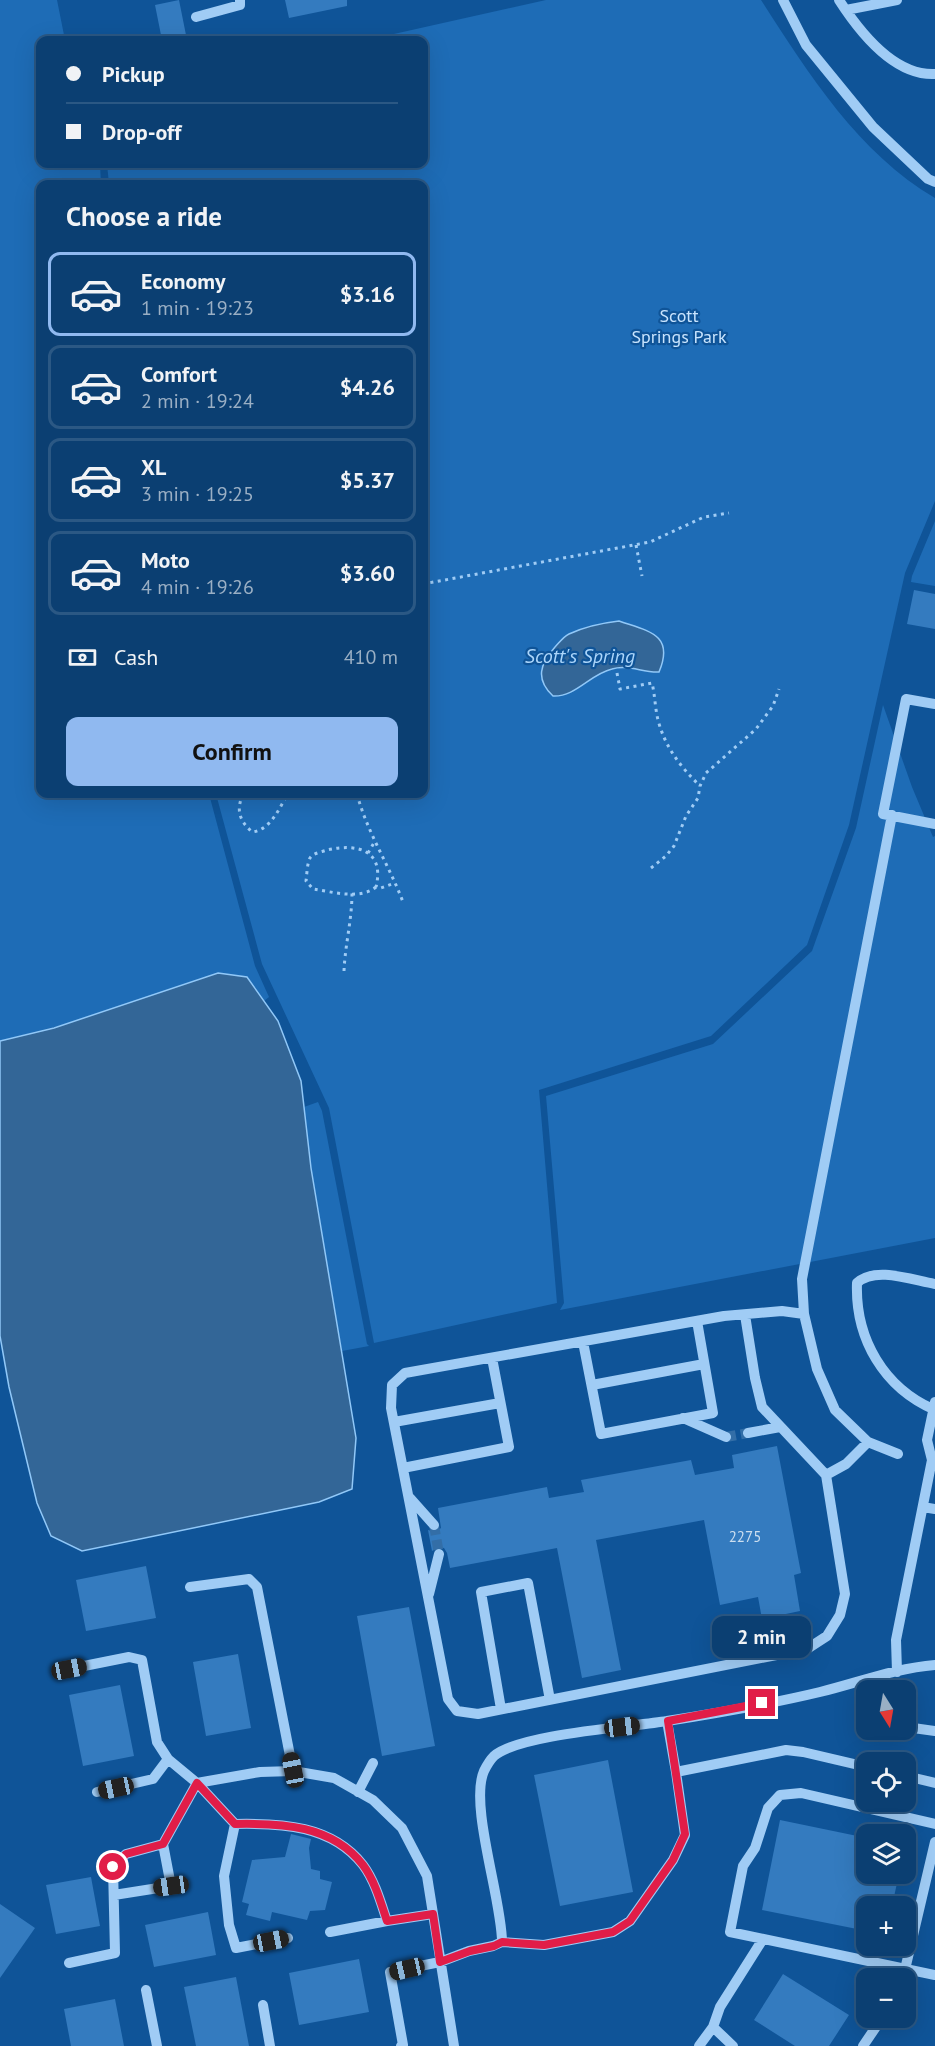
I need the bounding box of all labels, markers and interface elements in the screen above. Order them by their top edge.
text: Pickup [102,60,165,88]
text: Drop-off [102,118,181,146]
text: Choose a ride [66,199,222,233]
icon: car [69,267,123,321]
text: Economy [141,267,225,295]
text: $3.16 [340,280,395,308]
text: 1 min · 19:23 [141,295,254,321]
park label: Scott Springs Park [631,304,727,348]
icon: car [69,360,123,414]
text: Comfort [141,360,217,388]
text: $4.26 [340,373,395,401]
text: 2 min · 19:24 [141,388,254,414]
icon: car [69,453,123,507]
text: XL [141,453,166,481]
text: $5.37 [340,466,395,494]
text: 3 min · 19:25 [141,481,254,507]
icon: car [69,546,123,600]
text: Moto [141,546,190,574]
text: $3.60 [340,559,395,587]
text: 4 min · 19:26 [141,574,254,600]
icon: cash [66,641,99,674]
text: Cash [114,643,158,671]
water label: Scott's Spring [525,643,635,669]
text: 410 m [344,644,398,670]
button: Confirm [66,717,398,786]
house number: 2275 [729,1527,761,1546]
callout: 2 min [712,1616,812,1658]
text: 2 min [737,1624,786,1650]
car [50,1657,88,1681]
north arrow [856,1680,916,1740]
map controls [856,1680,916,2028]
route end [748,1689,775,1716]
car [603,1716,641,1738]
car [281,1751,305,1789]
button: locate [856,1752,916,1812]
car [97,1775,135,1801]
button: layers [856,1824,916,1884]
route start [99,1853,126,1880]
car [152,1875,190,1897]
button: + [856,1896,916,1956]
car [252,1929,290,1953]
car [387,1956,427,1982]
button: − [856,1968,916,2028]

